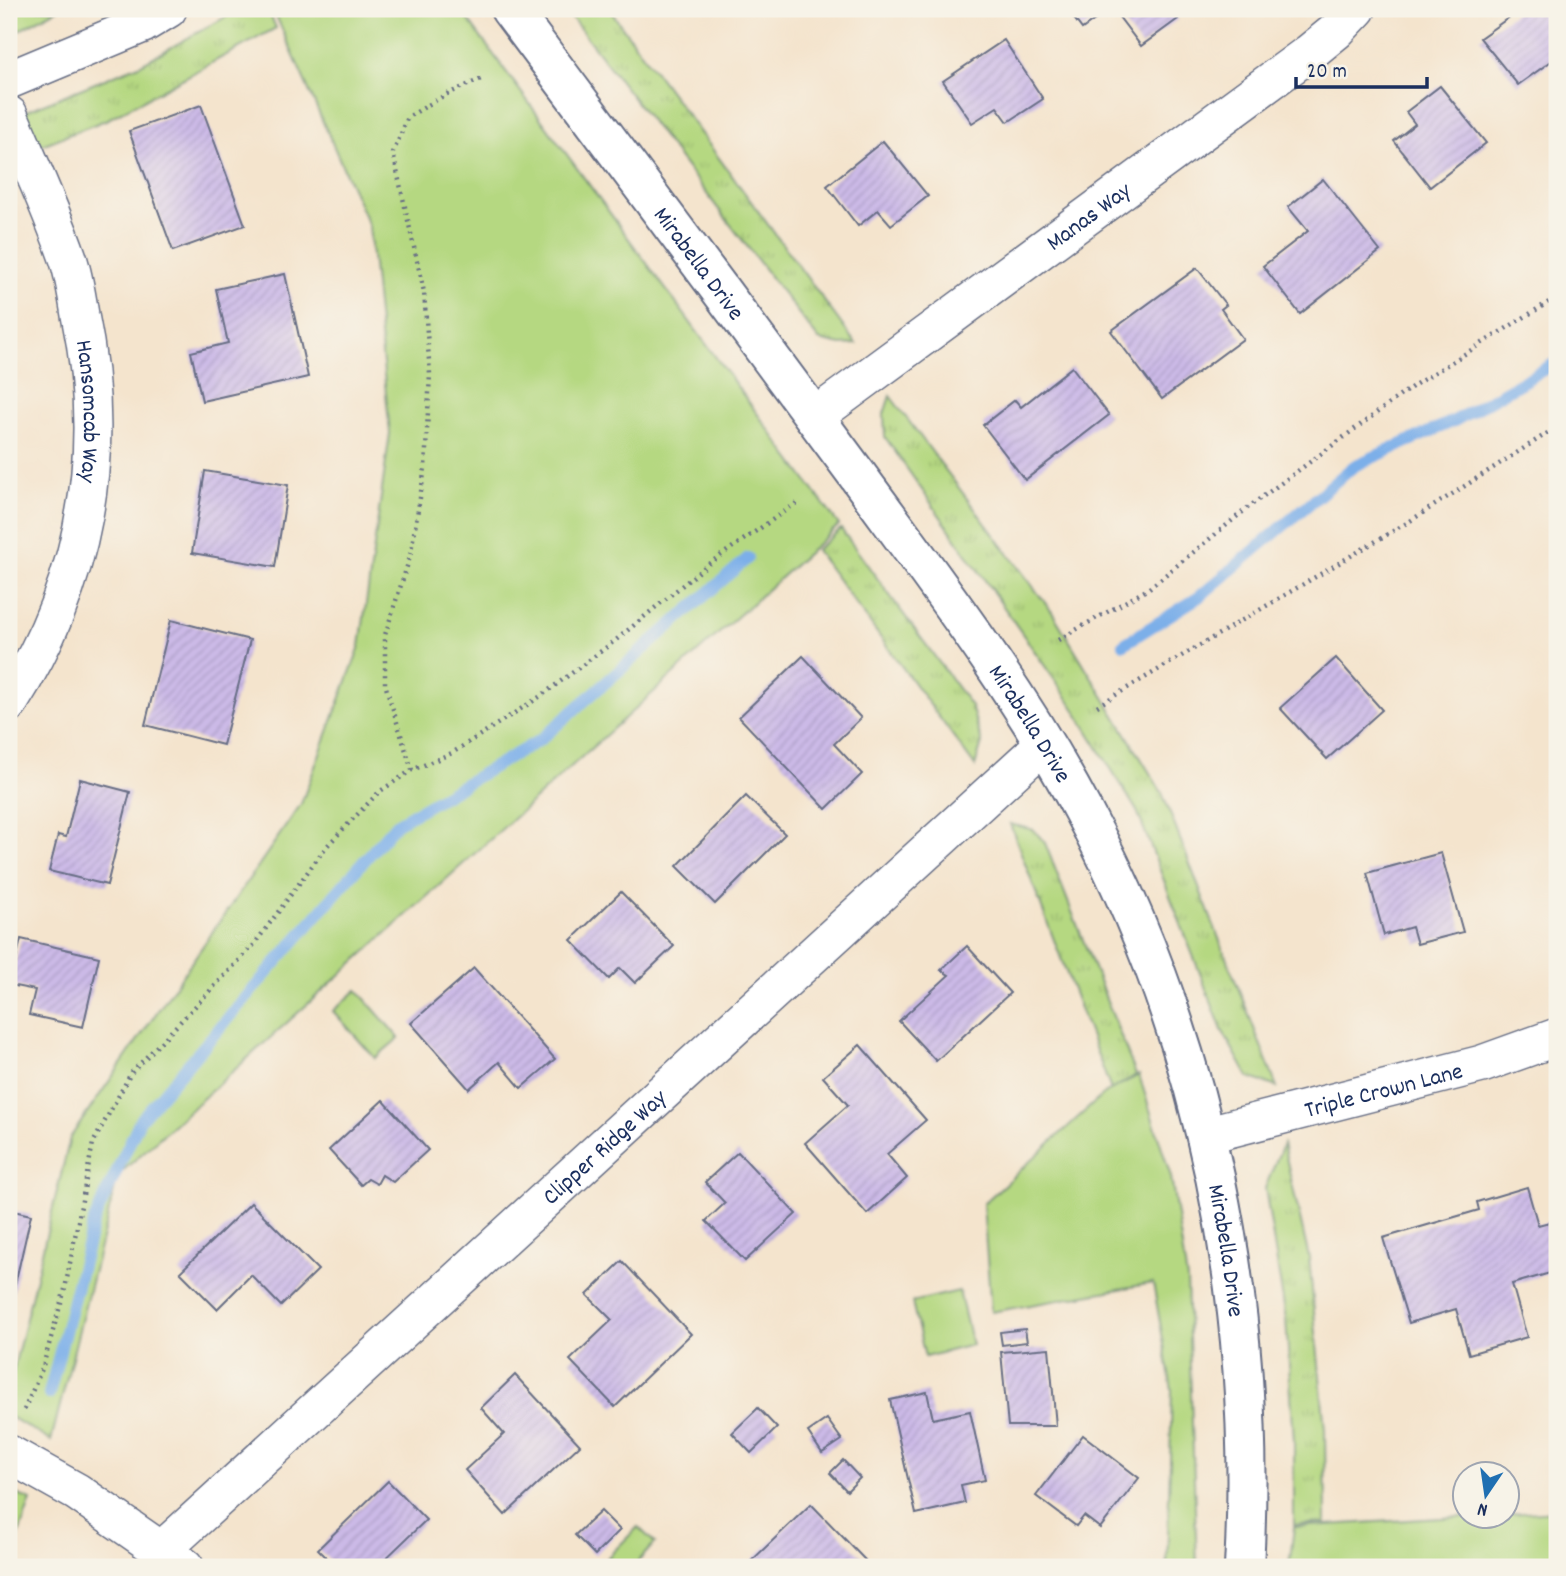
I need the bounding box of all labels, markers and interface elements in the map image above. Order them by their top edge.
scale bar [1296,46,1428,90]
text: 20 m [1307,58,1347,88]
street label: Manas Way [1040,174,1140,261]
street label: Mirabella Drive [644,201,751,329]
street label: Hansomcab Way [65,338,106,486]
street label: Mirabella Drive [978,659,1078,790]
street label: Triple Crown Lane [1301,1056,1467,1129]
street label: Clipper Ridge Way [536,1082,676,1214]
street label: Mirabella Drive [1197,1181,1251,1319]
north arrow [1450,1460,1520,1530]
text: N [1475,1494,1491,1522]

